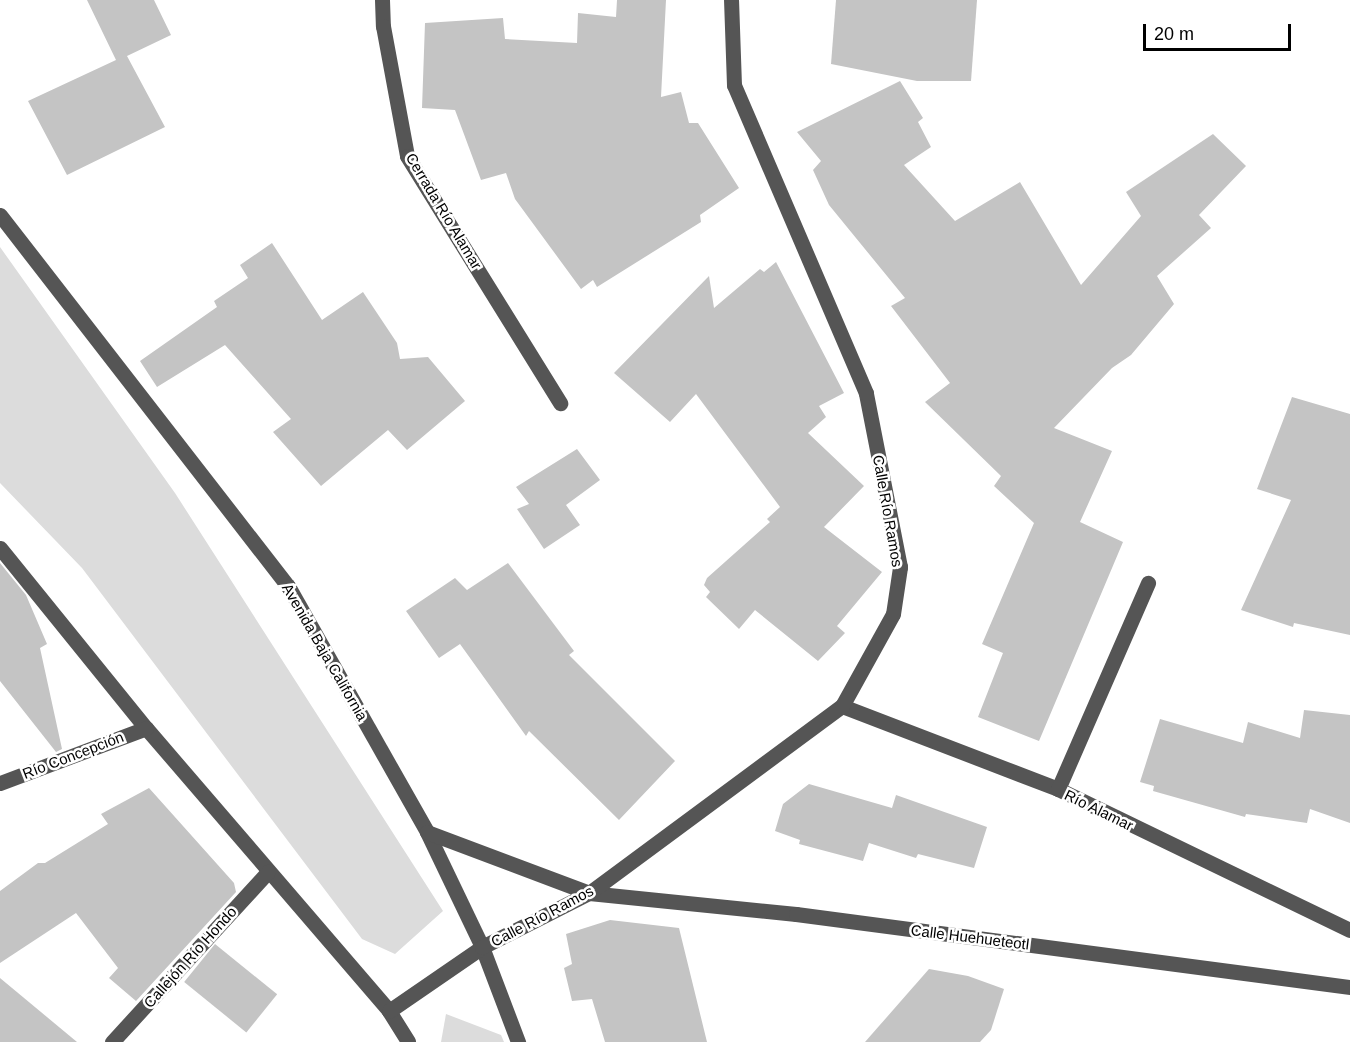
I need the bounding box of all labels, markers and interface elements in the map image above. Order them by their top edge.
scale bar [1146,12,1294,50]
text: 20 m [1154,24,1194,44]
street label: Cerrada Río Alamar [402,149,486,273]
street label: Calle Río Ramos [869,454,907,568]
street label: Avenida Baja California [278,580,372,724]
street label: Río Concepción [20,727,126,783]
street label: Río Alamar [1061,785,1137,835]
street label: Calle Río Ramos [488,881,596,951]
street label: Callejón Río Hondo [140,903,240,1011]
street label: Calle Huehueteotl [910,921,1030,953]

